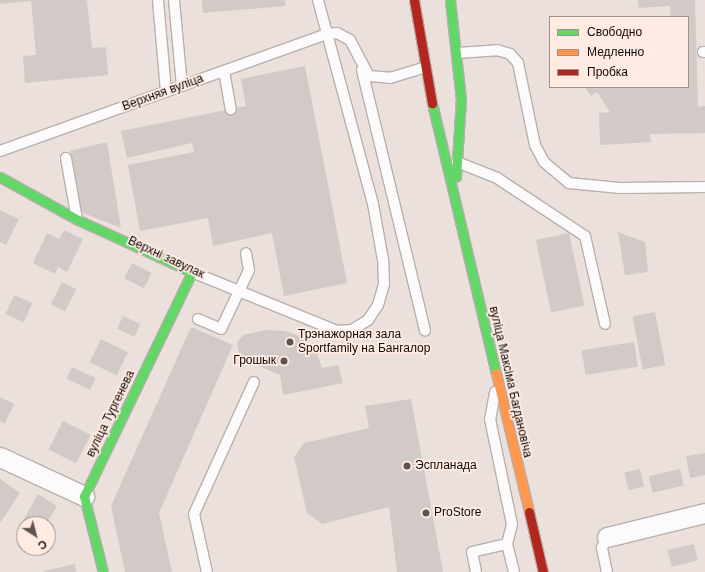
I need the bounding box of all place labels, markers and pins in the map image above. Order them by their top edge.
place label: Трэнажорная зала Sportfamily на Бангалор [298,328,430,356]
marker: Трэнажорная зала Sportfamily на Бангалор [285,337,295,347]
place label: Грошык [233,354,276,368]
marker: Грошык [279,356,289,366]
place label: Эспланада [415,459,477,473]
marker: Эспланада [402,461,412,471]
place label: ProStore [434,506,481,520]
marker: ProStore [421,508,431,518]

